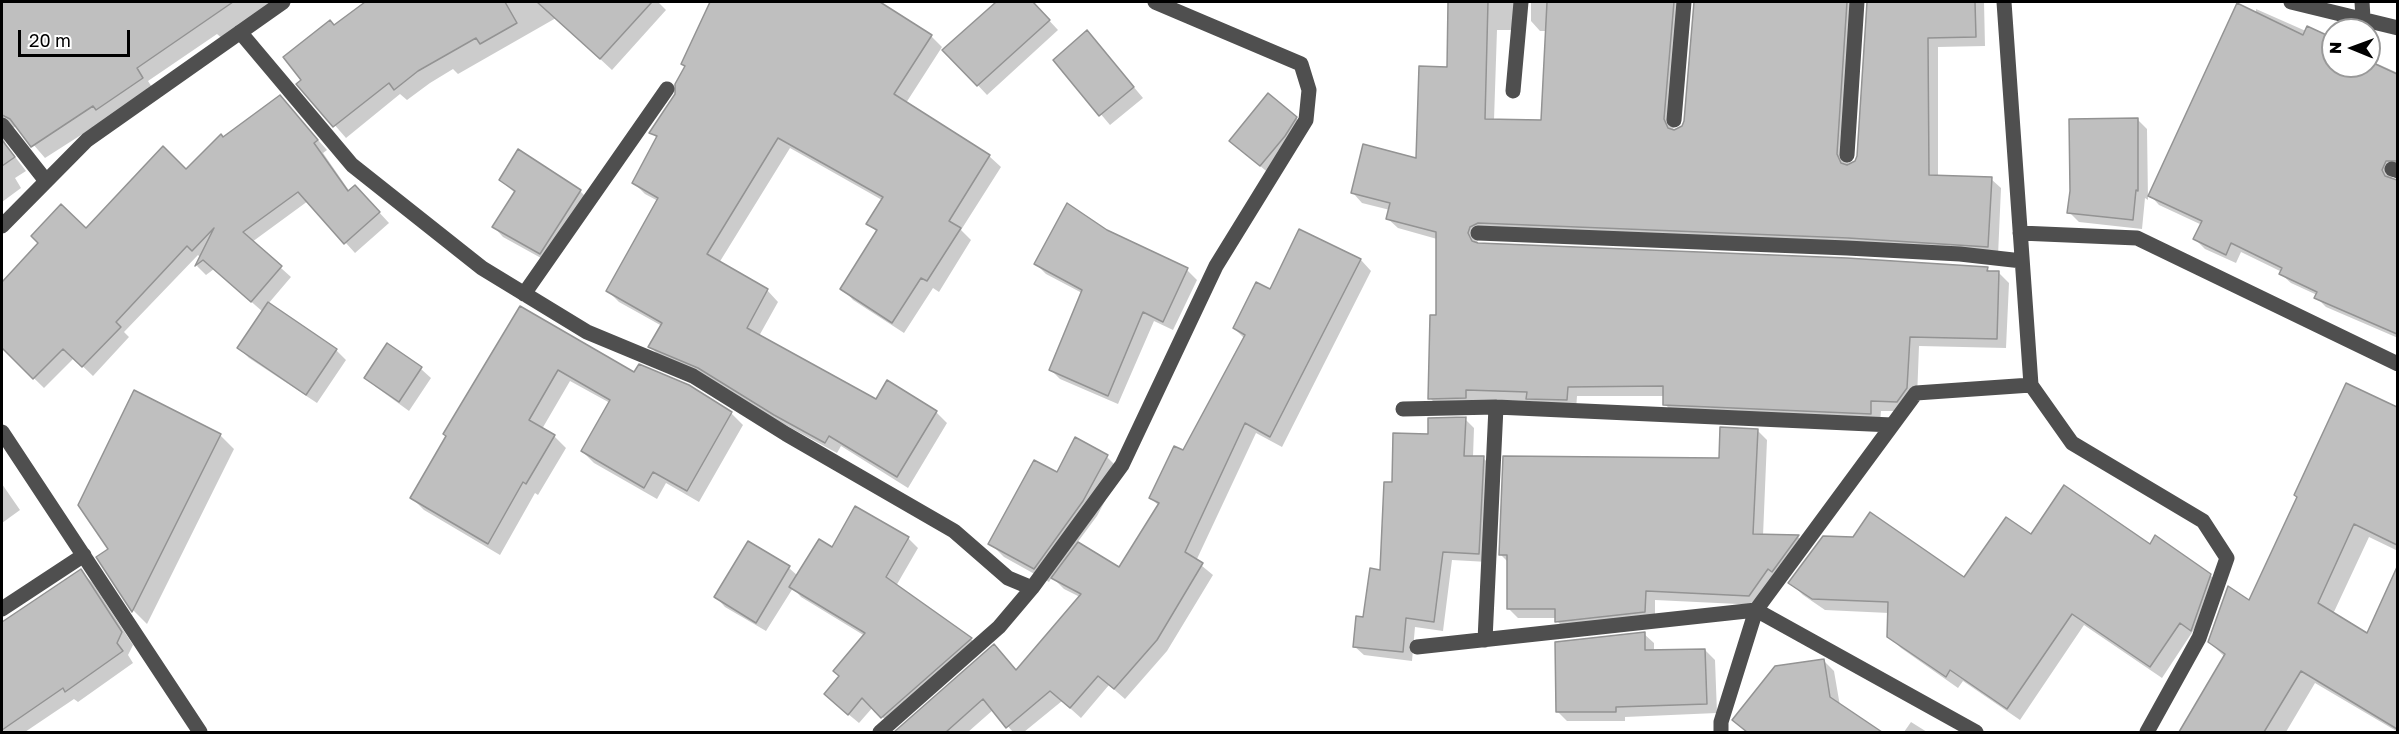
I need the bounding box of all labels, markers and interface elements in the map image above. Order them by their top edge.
scale bar [21,18,134,56]
north arrow [2321,18,2381,78]
text: 20 m [29,29,71,51]
text: N [2325,41,2345,54]

